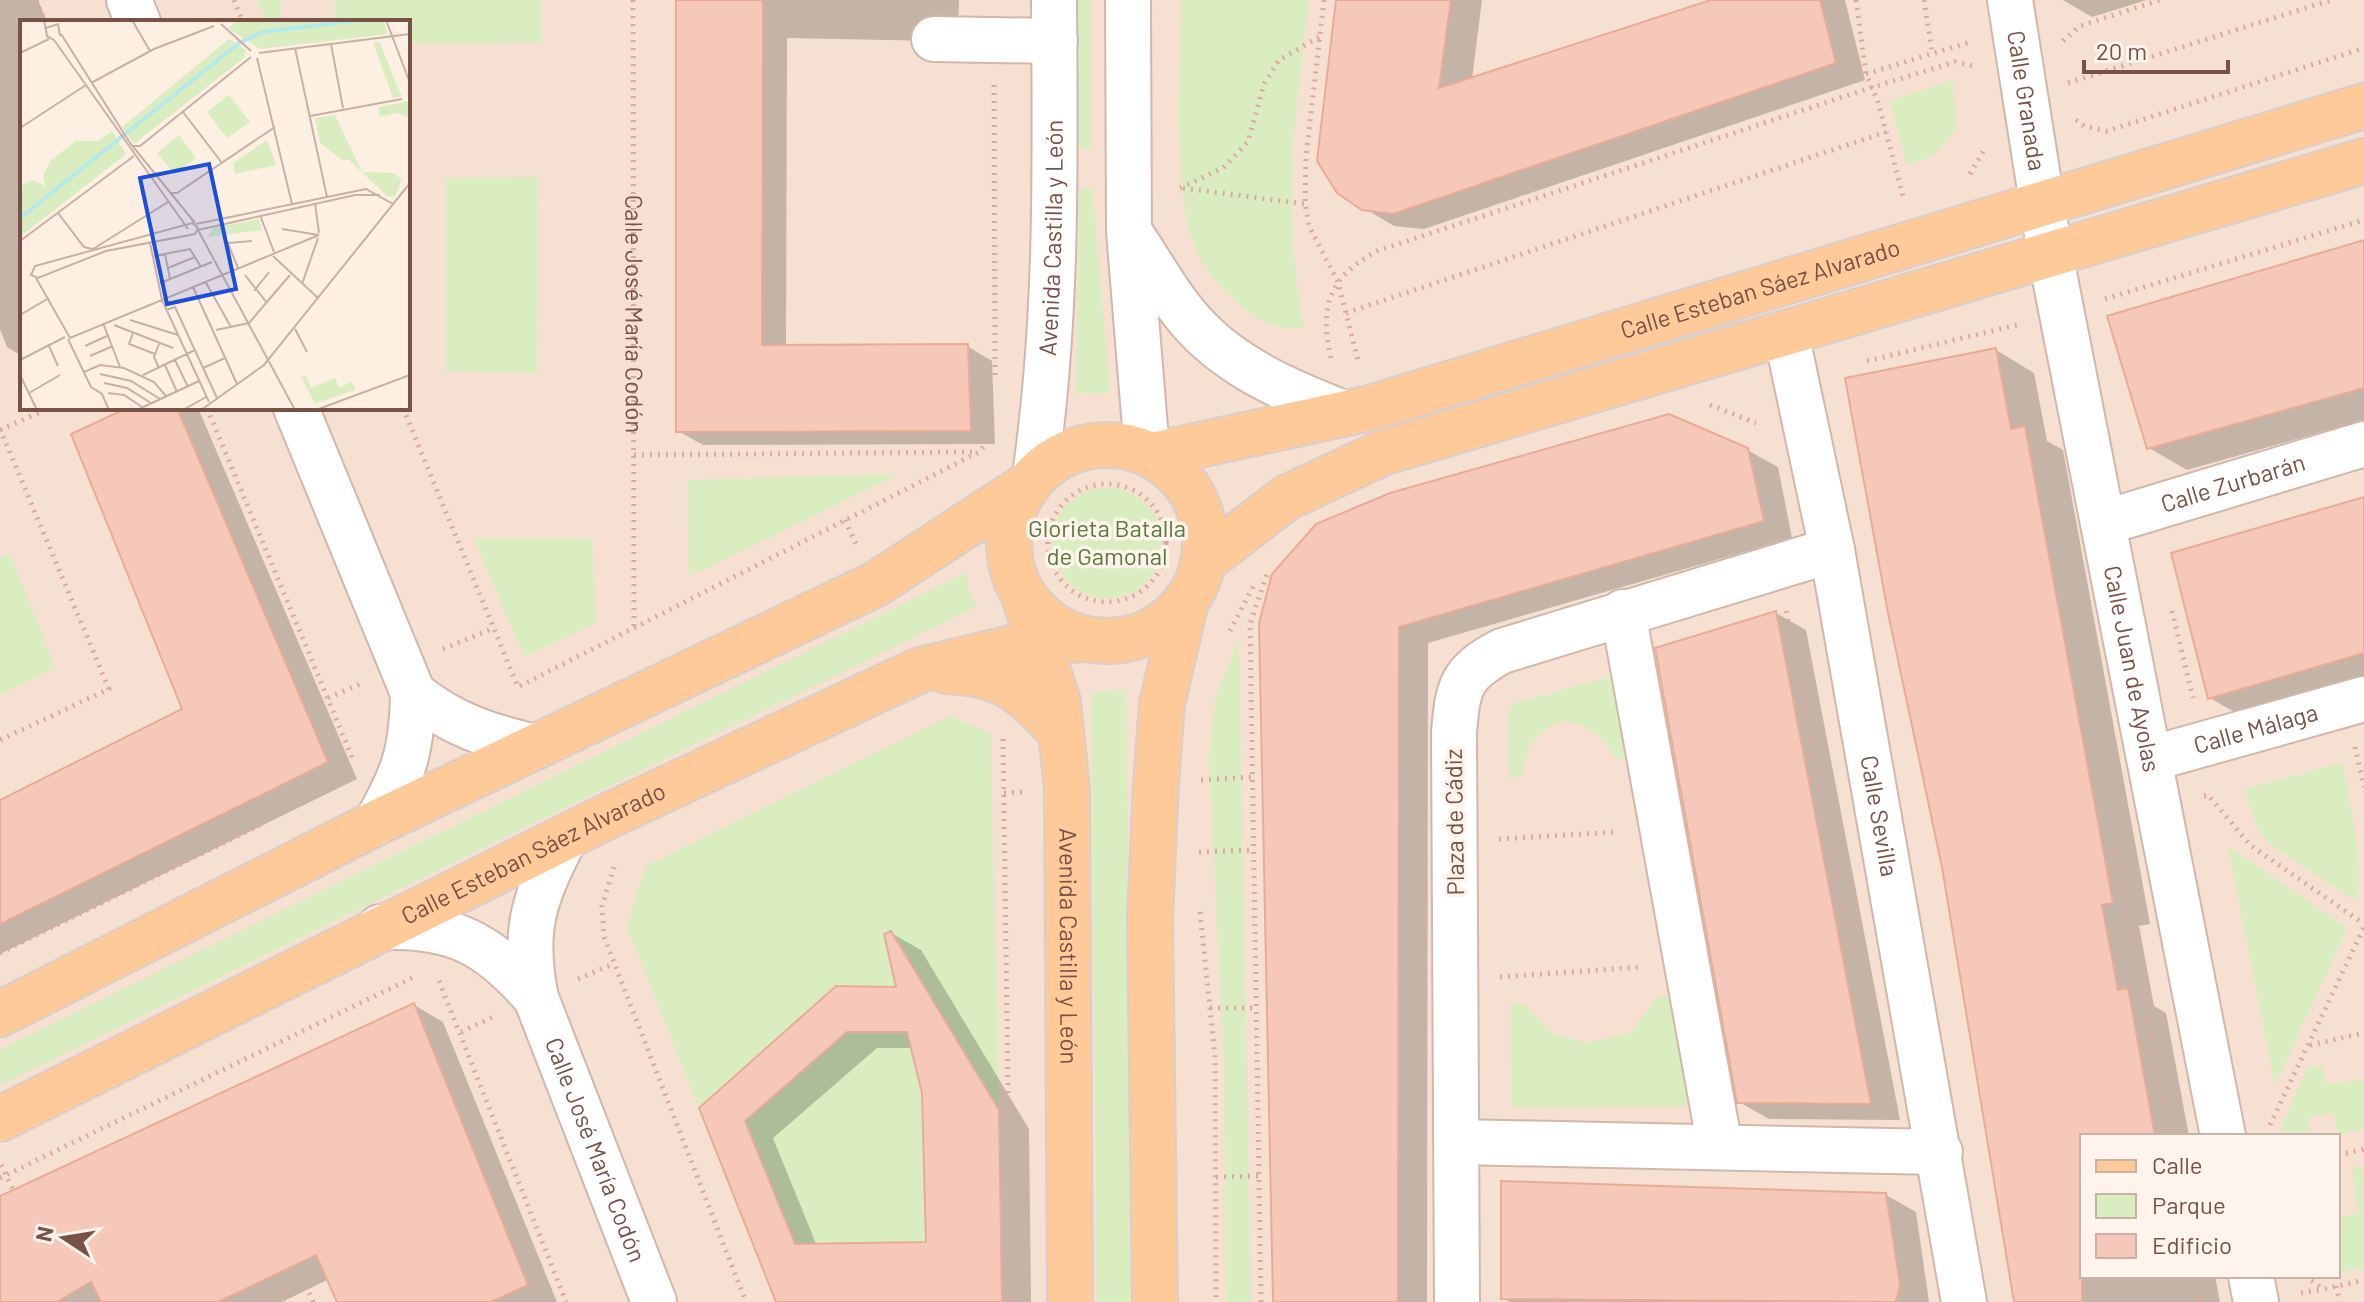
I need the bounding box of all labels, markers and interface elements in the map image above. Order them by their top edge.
inset map [20,20,410,410]
scale bar [2084,24,2228,74]
street label: Calle Granada [2002,28,2053,173]
text: 20 m [2096,36,2147,65]
street label: Avenida Castilla y León [1032,120,1068,357]
street label: Calle José María Codón [620,195,650,433]
street label: Calle Esteban Sáez Alvarado [1617,232,1903,344]
street label: Calle Zurbarán [2157,447,2308,518]
park label: Glorieta Batalla de Gamonal [1028,513,1186,570]
street label: Calle Juan de Ayolas [2099,563,2167,774]
street label: Calle Málaga [2190,697,2321,759]
street label: Plaza de Cádiz [1438,748,1469,896]
street label: Calle Sevilla [1855,753,1905,879]
street label: Calle Esteban Sáez Alvarado [396,775,670,930]
street label: Avenida Castilla y León [1054,828,1085,1064]
street label: Calle José María Codón [540,1033,653,1266]
legend [2080,1134,2340,1278]
text: Calle [2152,1150,2203,1179]
text: Parque [2152,1190,2226,1219]
north arrow [24,1198,104,1278]
text: N [29,1224,58,1243]
text: Edificio [2152,1230,2232,1259]

